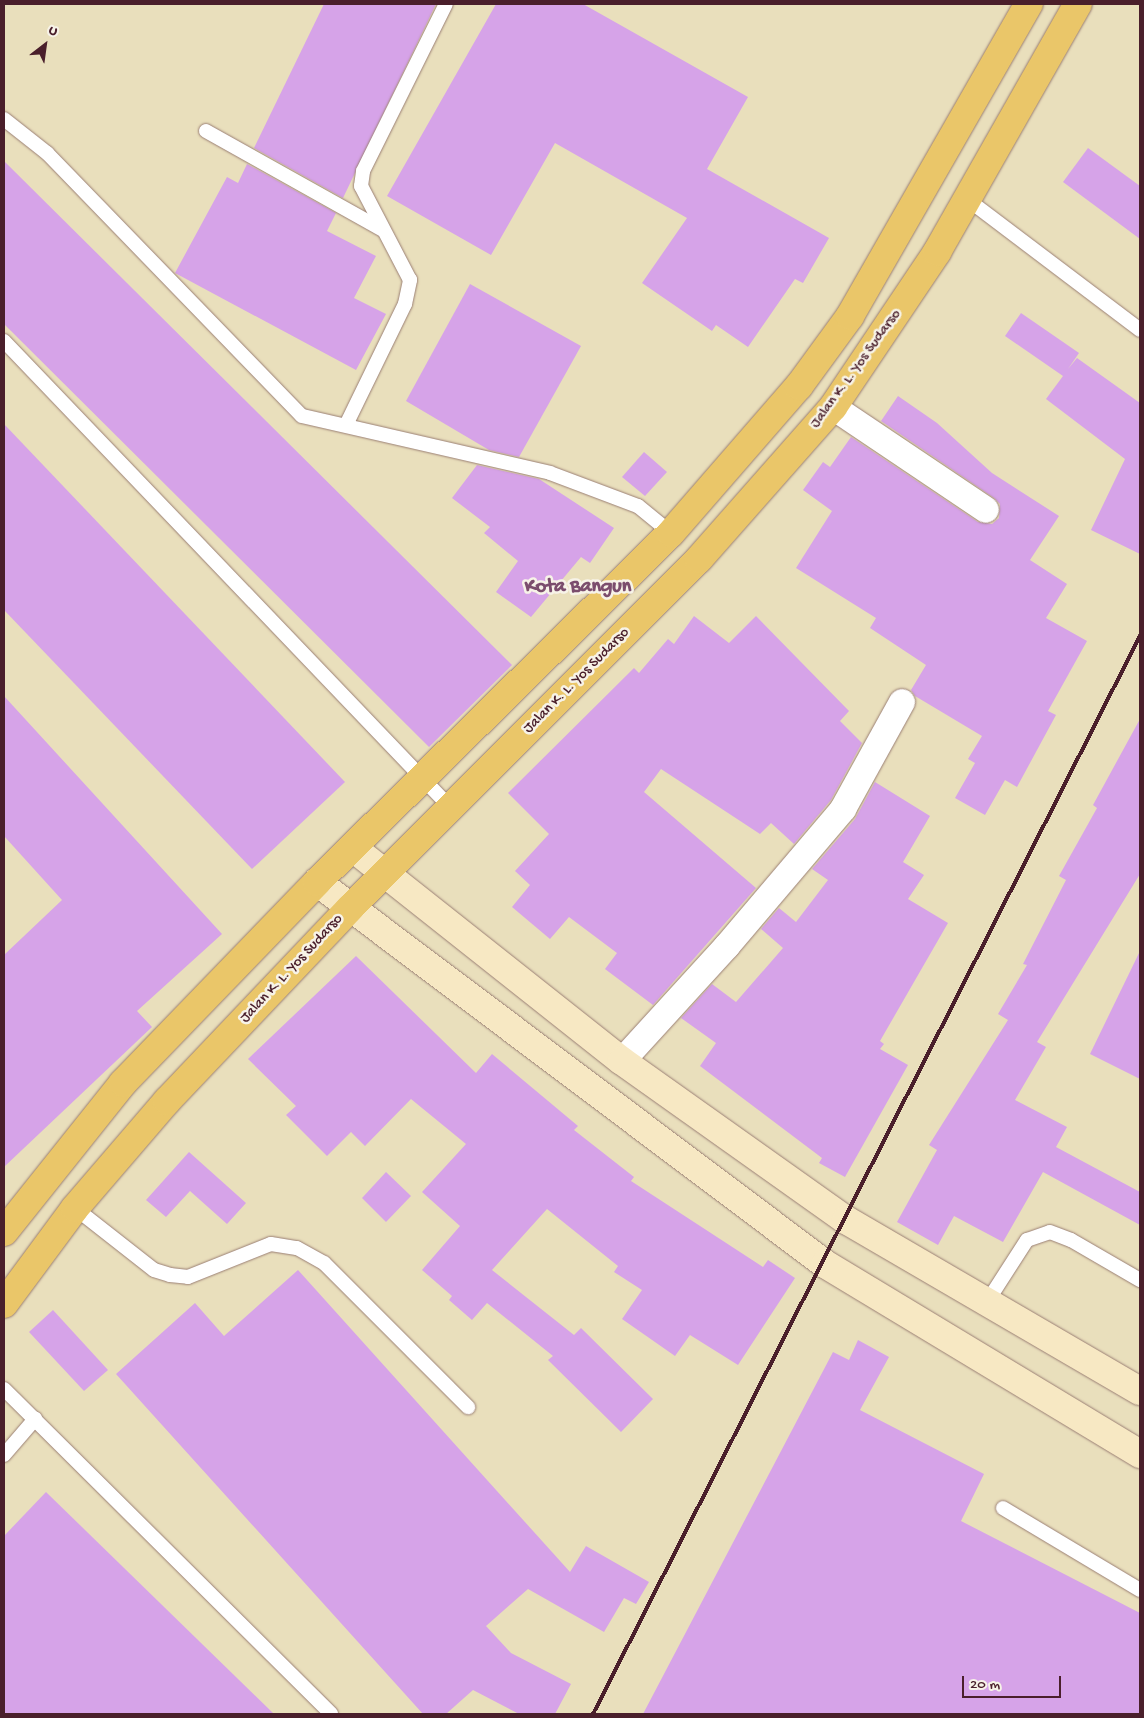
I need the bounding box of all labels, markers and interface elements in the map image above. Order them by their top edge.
north arrow [20,20,70,70]
text: U [45,22,61,41]
street label: Jalan K. L. Yos Sudarso [807,306,905,432]
district label: Kota Bangun [525,575,631,599]
street label: Jalan K. L. Yos Sudarso [520,624,634,738]
street label: Jalan K. L. Yos Sudarso [237,911,347,1027]
scale bar [964,1666,1063,1698]
text: 20 m [970,1676,1000,1694]

